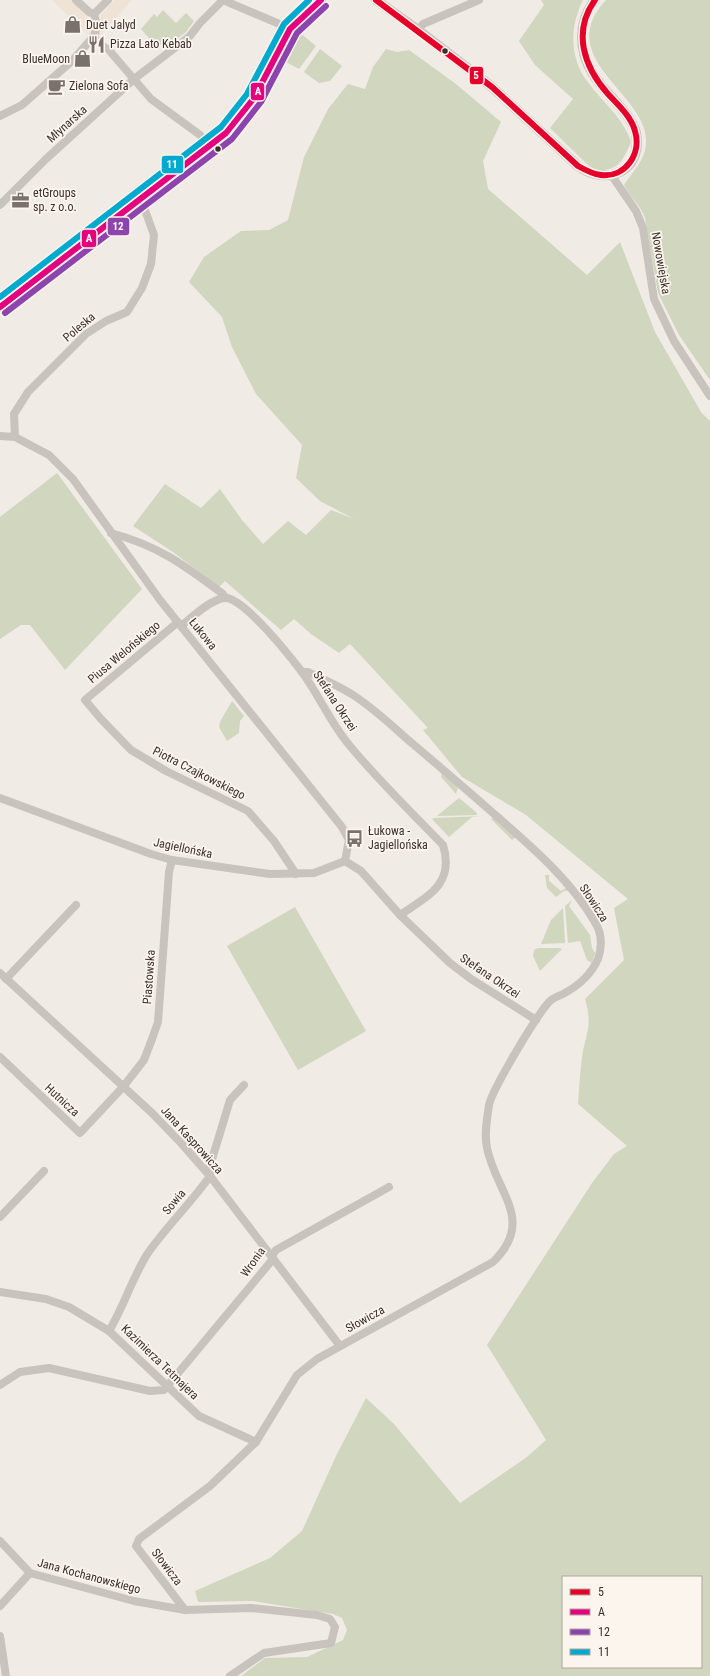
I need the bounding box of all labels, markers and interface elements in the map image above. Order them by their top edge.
shop icon: Duet Jalyd [63,15,83,35]
place label: Duet Jalyd [86,18,136,32]
restaurant icon: Pizza Lato Kebab [87,34,107,54]
place label: Pizza Lato Kebab [110,37,192,51]
unlabelled marker [440,46,450,56]
shop icon: BlueMoon [73,49,93,69]
place label: BlueMoon [22,52,70,66]
line badge: 5 [469,66,484,85]
text: 5 [473,69,479,82]
cafe icon: Zielona Sofa [46,76,66,96]
place label: Zielona Sofa [69,79,129,93]
line badge: A [250,82,265,101]
text: A [255,85,262,98]
street label: Młynarska [44,102,90,146]
unlabelled marker [213,144,223,154]
line badge: 11 [161,155,184,174]
text: 11 [166,158,178,171]
place label: etGroups sp. z o.o. [33,186,77,214]
office icon: etGroups sp. z o.o. [10,190,30,210]
line badge: 12 [107,217,130,236]
text: 12 [112,220,124,233]
line badge: A [81,229,97,248]
street label: Nowowiejska [649,231,673,295]
text: A [86,232,93,245]
street label: Poleska [60,309,98,344]
street label: Łukowa [186,615,220,653]
street label: Piusa Welońskiego [85,618,163,686]
street label: Stefana Okrzei [310,668,360,734]
street label: Piotra Czajkowskiego [150,744,248,802]
place label: Łukowa - Jagiellońska [368,824,428,852]
bus stop icon: Łukowa - Jagiellońska [345,828,365,848]
street label: Jagiellońska [152,835,214,861]
street label: Słowicza [577,881,612,925]
street label: Piastowska [140,949,158,1005]
street label: Stefana Okrzei [457,951,523,1001]
street label: Hutnicza [42,1081,82,1120]
street label: Jana Kasprowicza [158,1103,226,1177]
street label: Sowia [159,1186,189,1217]
street label: Wronia [238,1244,268,1279]
street label: Słowicza [343,1302,387,1335]
street label: Kazimierza Tetmajera [118,1322,202,1403]
street label: Słowicza [149,1546,185,1588]
street label: Jana Kochanowskiego [36,1555,142,1597]
legend [562,1576,702,1668]
text: 5 [598,1585,604,1599]
text: A [598,1605,605,1619]
text: 12 [598,1625,610,1639]
text: 11 [598,1645,610,1659]

